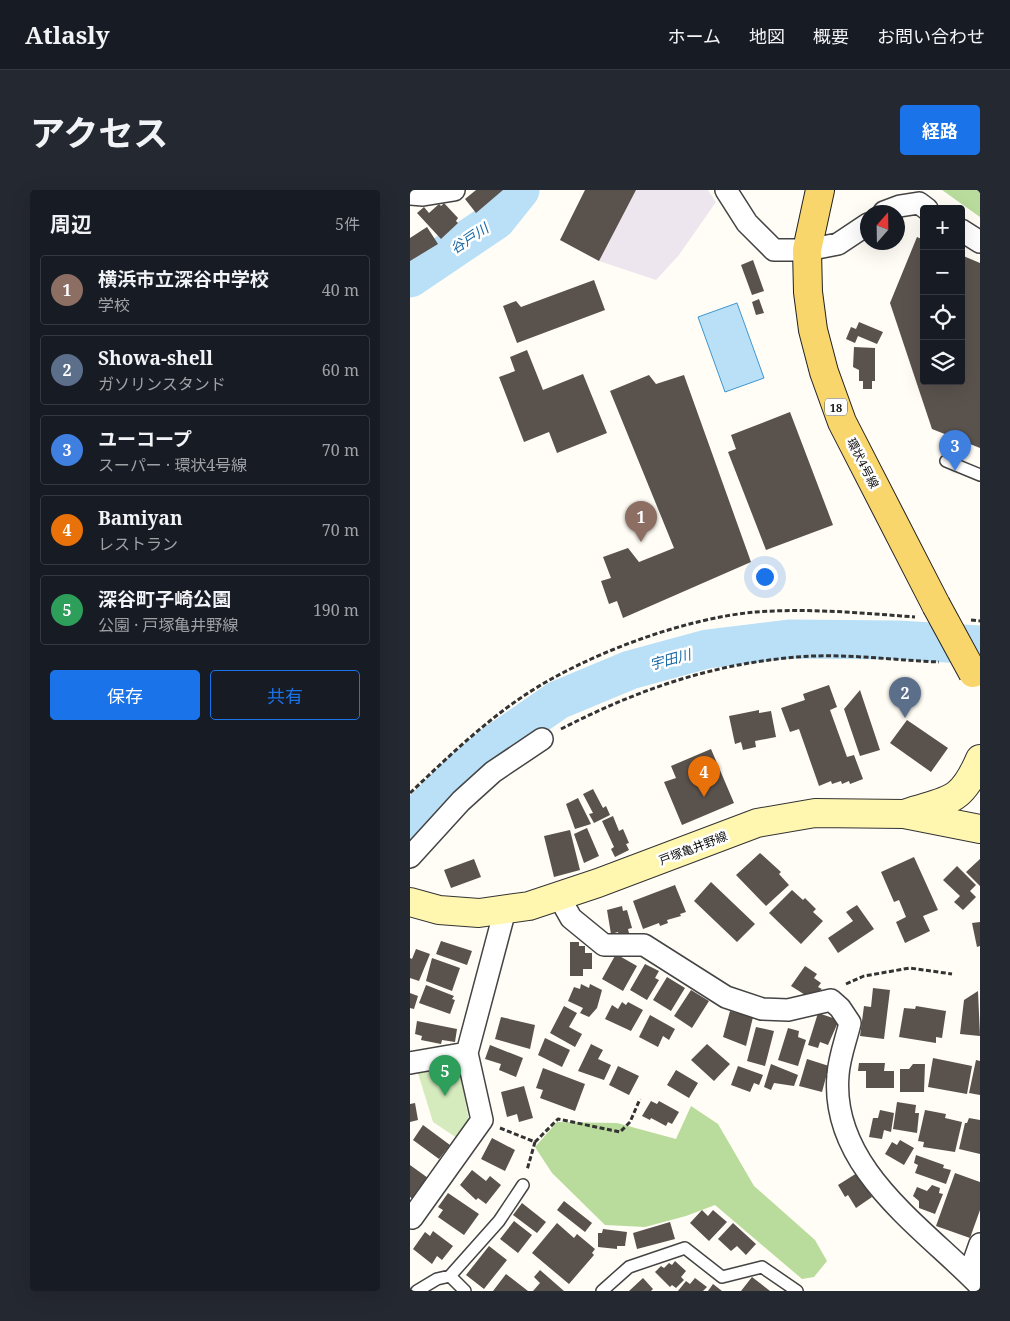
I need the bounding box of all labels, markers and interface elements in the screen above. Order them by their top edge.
text: Atlasly [25,18,110,51]
text: ホーム [668,24,721,48]
text: 地図 [749,24,785,48]
text: 概要 [813,24,849,48]
text: お問い合わせ [877,24,985,48]
button: 経路 [900,105,980,155]
text: アクセス [30,109,168,156]
north arrow [860,205,905,250]
map controls [920,205,965,385]
button: + [920,205,965,250]
text: 周辺 [50,210,92,238]
text: 5件 [335,213,360,235]
water label: 谷戸川 [446,217,493,258]
button: − [920,250,965,295]
text: 横浜市立深谷中学校 [98,266,269,292]
text: 1 [62,279,72,301]
text: 40 m [322,279,359,301]
text: 学校 [98,294,130,316]
button: locate [920,295,965,340]
button: layers [920,340,965,385]
text: Showa-shell [98,345,213,371]
text: 2 [62,359,72,381]
text: 60 m [322,359,359,381]
text: ガソリンスタンド [98,373,226,395]
road number: 18 [825,398,847,416]
text: ユーコープ [98,426,192,452]
pin: 3 [939,430,971,471]
street label: 環状4号線 [843,435,883,491]
text: 3 [62,439,72,461]
text: 70 m [322,439,359,461]
text: スーパー · 環状4号線 [98,454,247,476]
pin: 1 [625,501,657,542]
text: Bamiyan [98,505,183,531]
text: 4 [62,519,72,541]
text: 70 m [322,519,359,541]
text: レストラン [98,533,178,555]
your location [752,564,778,590]
text: 深谷町子崎公園 [98,586,231,612]
text: 5 [62,599,72,621]
text: 190 m [313,599,359,621]
text: 公園 · 戸塚亀井野線 [98,614,238,636]
water label: 宇田川 [647,644,695,674]
button: 保存 [50,670,200,720]
button: 共有 [210,670,360,720]
pin: 2 [889,677,921,718]
pin: 4 [688,756,720,797]
street label: 戸塚亀井野線 [656,827,730,869]
pin: 5 [429,1055,461,1096]

